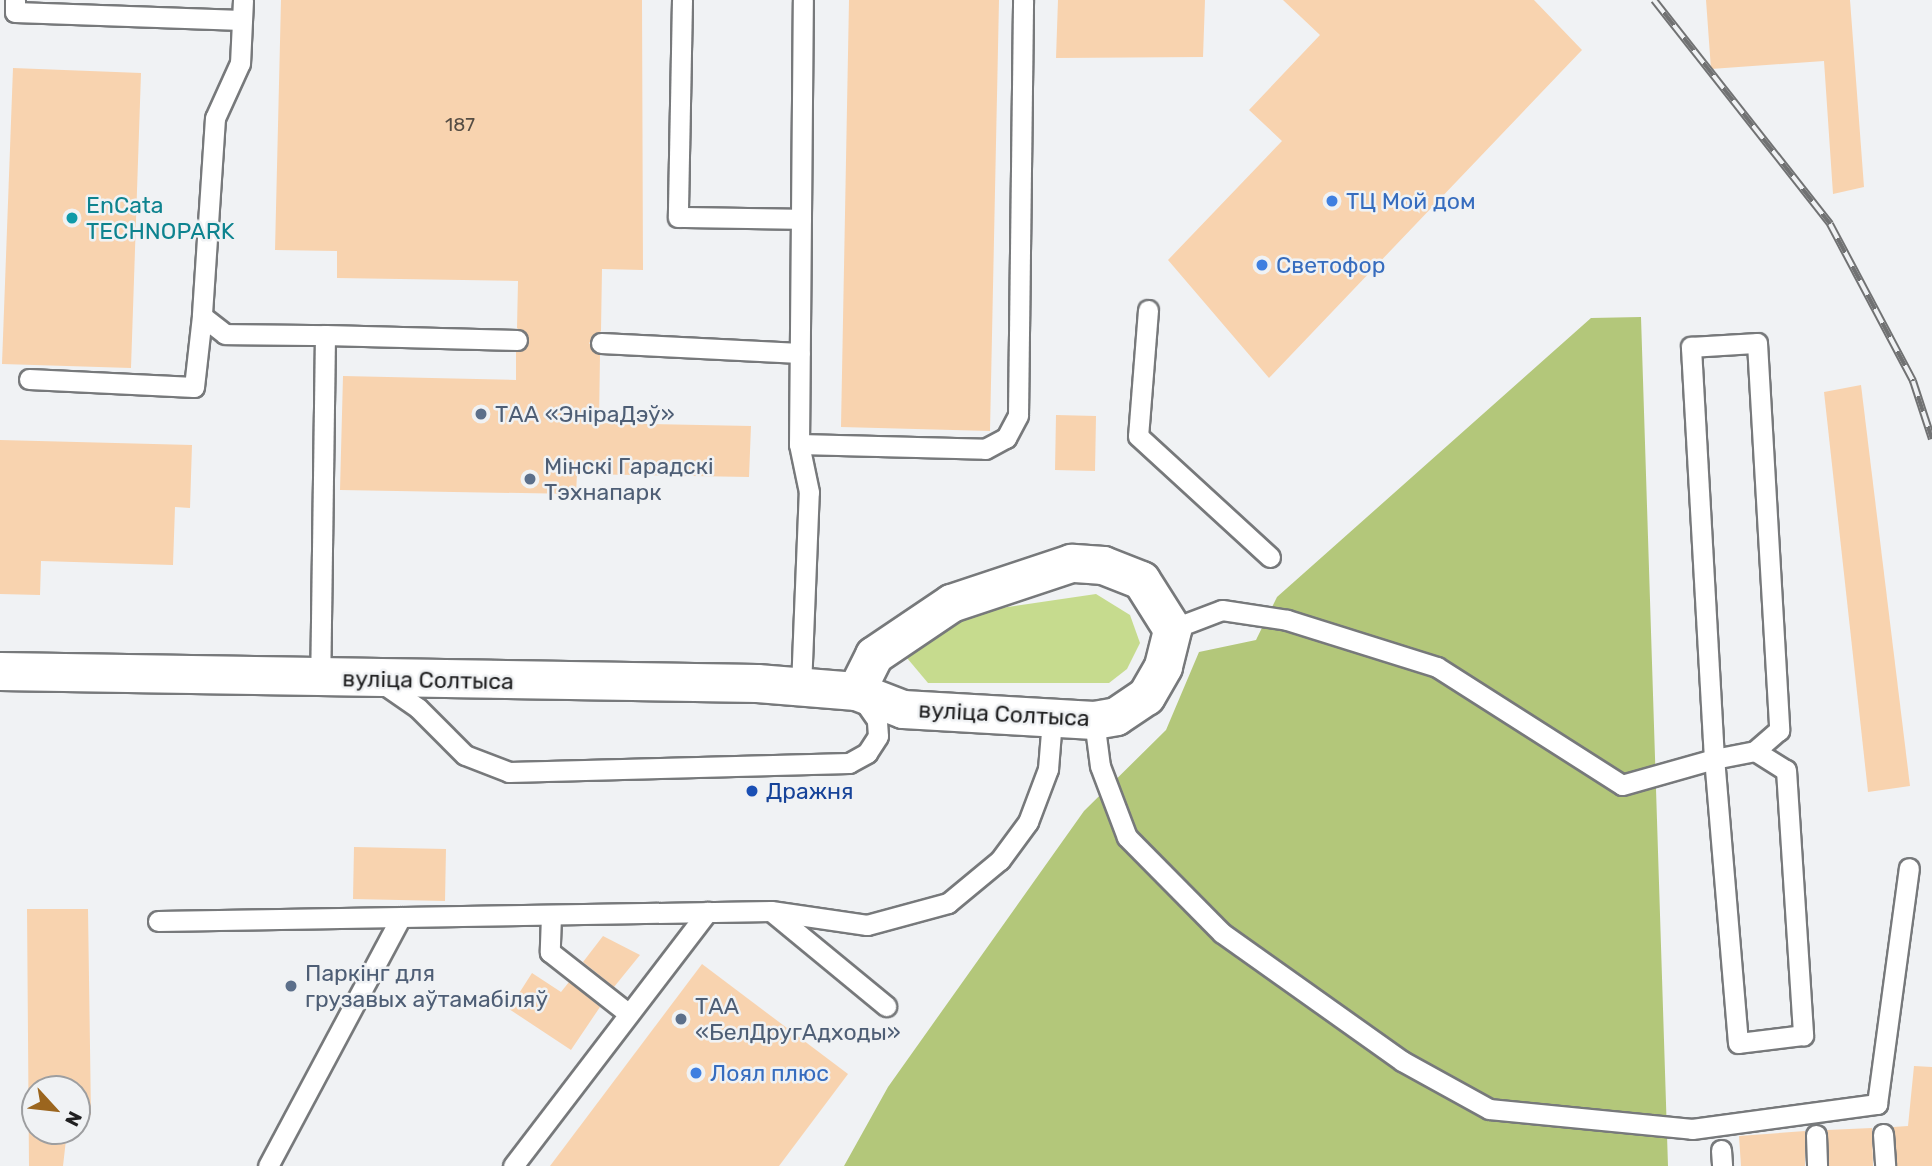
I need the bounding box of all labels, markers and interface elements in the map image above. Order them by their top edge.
house number: 187 [445,114,475,136]
place label: ТЦ Мой дом [1346,187,1476,215]
place label: EnCata TECHNOPARK [86,191,235,245]
marker: ТЦ Мой дом [1324,193,1340,209]
marker: EnCata TECHNOPARK [64,210,80,226]
place label: Светофор [1276,251,1385,279]
marker: Светофор [1254,257,1270,273]
place label: ТАА «ЭніраДэў» [495,400,675,428]
marker: ТАА «ЭніраДэў» [473,406,489,422]
place label: Мінскі Гарадскі Тэхнапарк [544,452,714,506]
marker: Мінскі Гарадскі Тэхнапарк [522,471,538,487]
street label: вуліца Солтыса [342,665,514,695]
street label: вуліца Солтыса [918,696,1090,732]
place label: Дражня [766,777,854,805]
marker: Дражня [744,783,760,799]
place label: Паркінг для грузавых аўтамабіляў [305,959,548,1013]
marker: Паркінг для грузавых аўтамабіляў [283,978,299,994]
place label: ТАА «БелДругАдходы» [695,992,901,1046]
marker: ТАА «БелДругАдходы» [673,1011,689,1027]
place label: Лоял плюс [710,1059,829,1087]
marker: Лоял плюс [688,1065,704,1081]
north arrow [21,1075,91,1145]
text: N [60,1108,87,1130]

